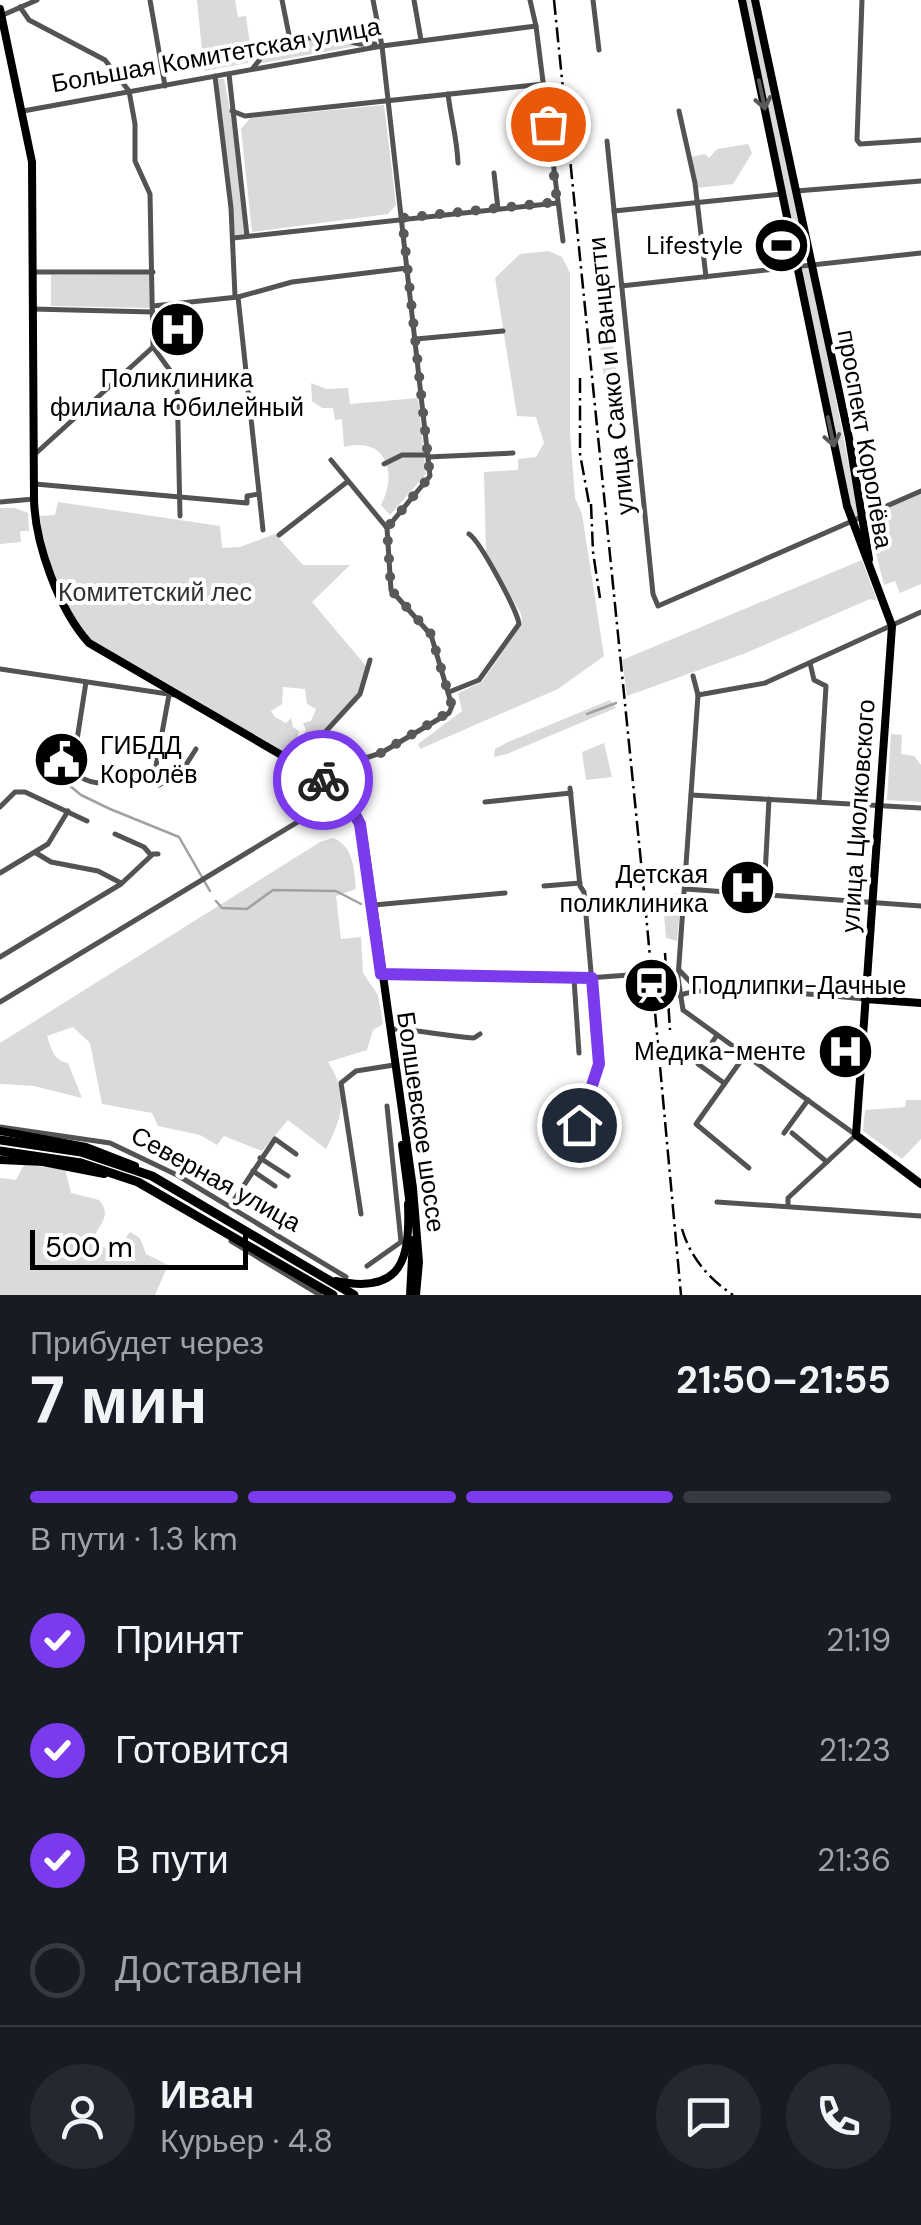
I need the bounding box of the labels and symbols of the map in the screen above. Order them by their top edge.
street label: Большая Комитетская улица [49,10,383,100]
one-way arrow [754,79,773,111]
pin [506,82,591,167]
sports icon: Lifestyle [752,215,812,275]
place label: Lifestyle [646,229,743,262]
street label: улица Сакко и Ванцетти [580,235,642,517]
hospital icon: Поликлиника филиала Юбилейный [147,299,207,359]
street label: проспект Королёва [829,327,901,551]
place label: Поликлиника филиала Юбилейный [50,362,304,424]
one-way arrow [823,415,841,447]
park label: Комитетский лес [58,576,252,609]
street label: улица Циолковского [833,698,883,934]
public building icon: ГИБДД Королёв [31,729,91,789]
place label: ГИБДД Королёв [100,729,198,791]
courier [273,730,373,830]
place label: Детская поликлиника [560,858,708,920]
hospital icon: Детская поликлиника [717,858,777,918]
station icon: Подлипки-Дачные [622,955,682,1015]
place label: Подлипки-Дачные [691,969,906,1002]
street label: Болшевское шоссе [389,1010,453,1234]
hospital icon: Медика-менте [815,1021,875,1081]
place label: Медика-менте [634,1035,806,1068]
pin [537,1083,622,1168]
street label: Северная улица [125,1119,307,1239]
scale bar [30,1225,248,1270]

